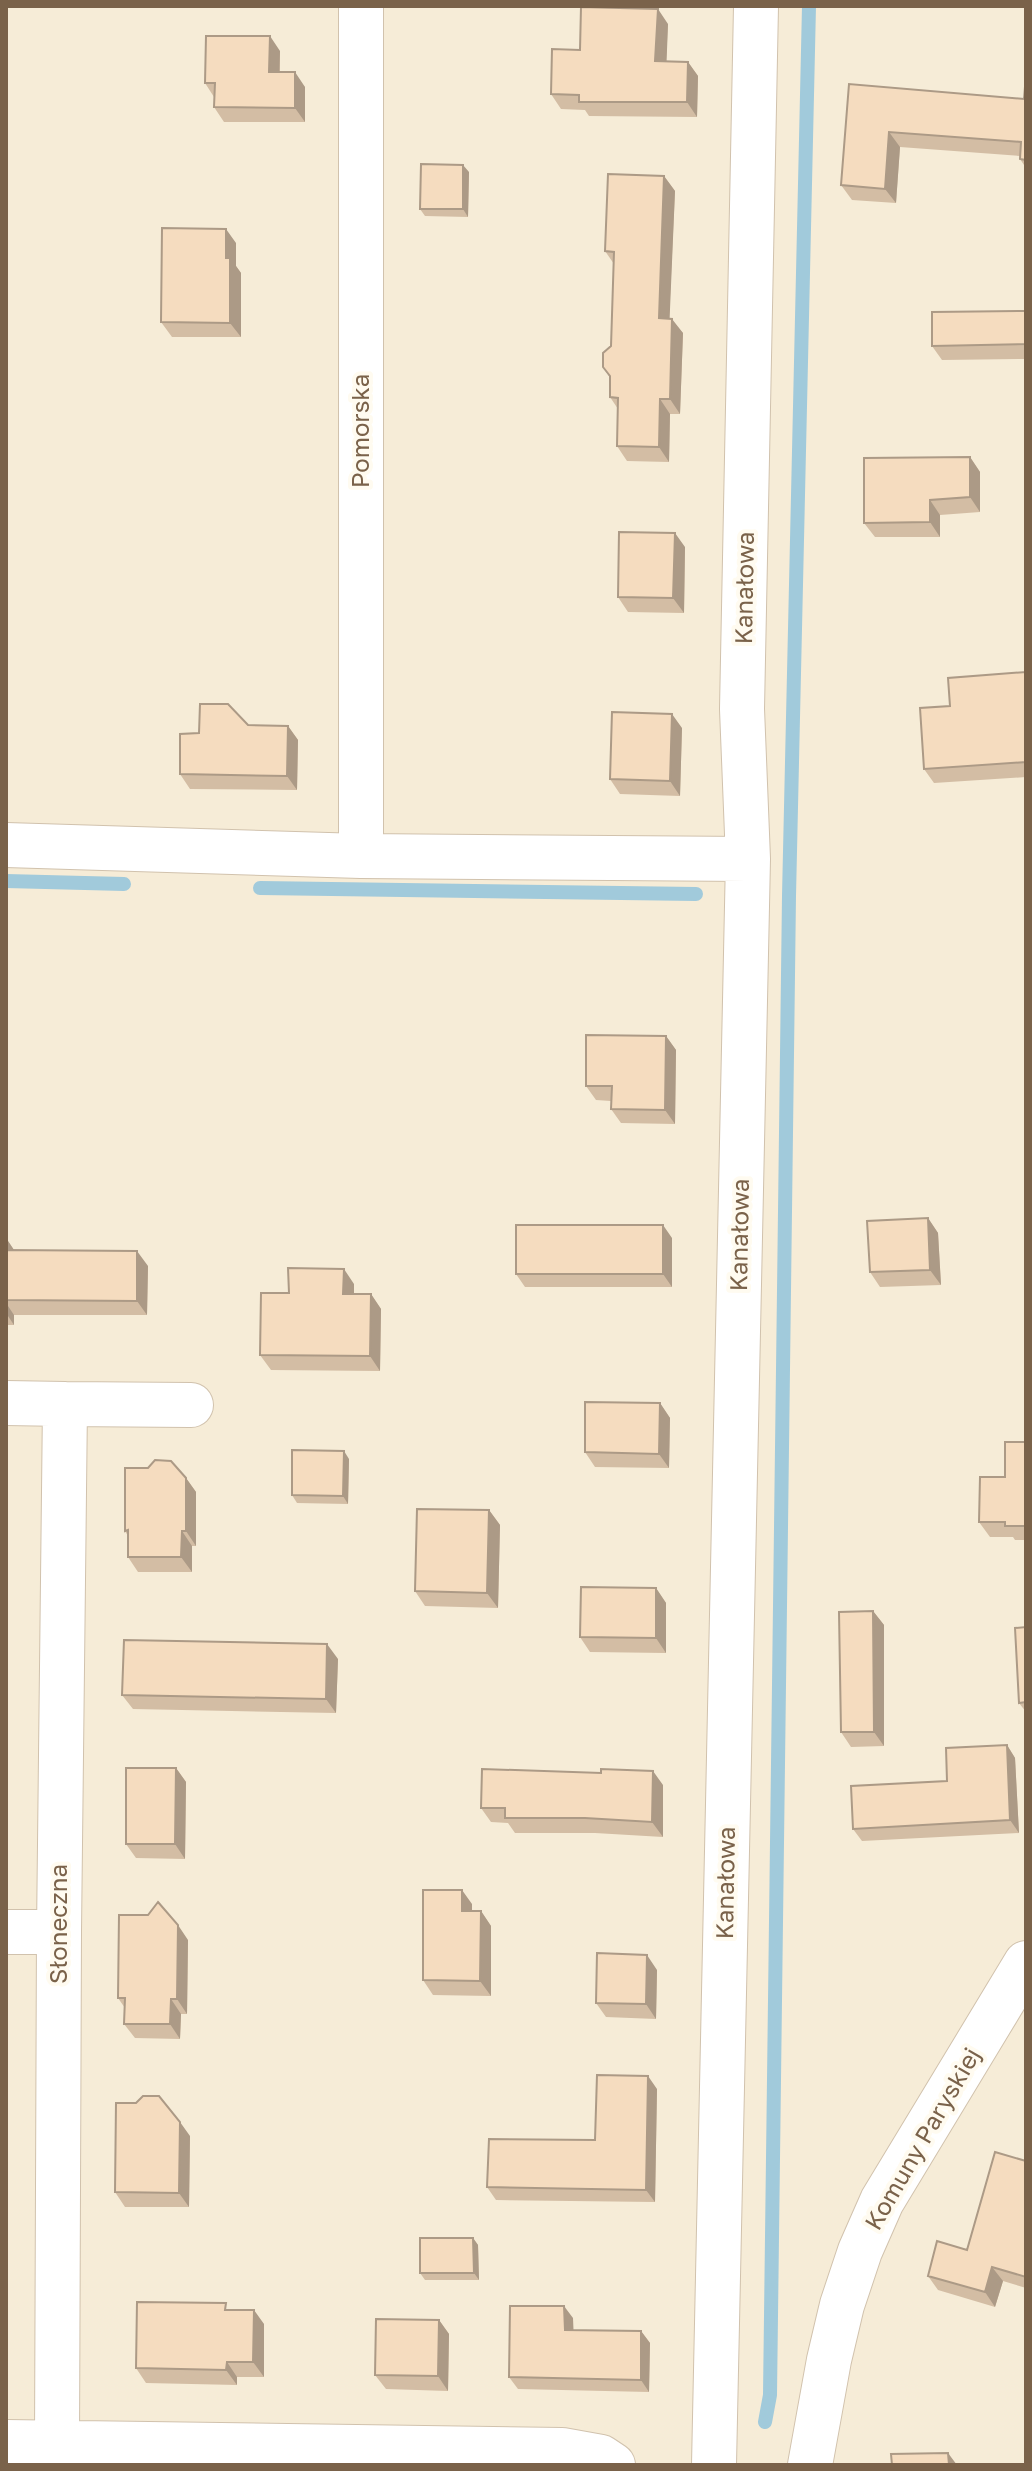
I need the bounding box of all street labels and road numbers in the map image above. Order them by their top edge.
street label: Pomorska [345,374,374,488]
street label: Kanałowa [728,531,759,645]
street label: Kanałowa [723,1178,754,1292]
street label: Kanałowa [709,1826,740,1940]
street label: Słoneczna [43,1864,72,1984]
street label: Komuny Paryskiej [858,2042,986,2235]

